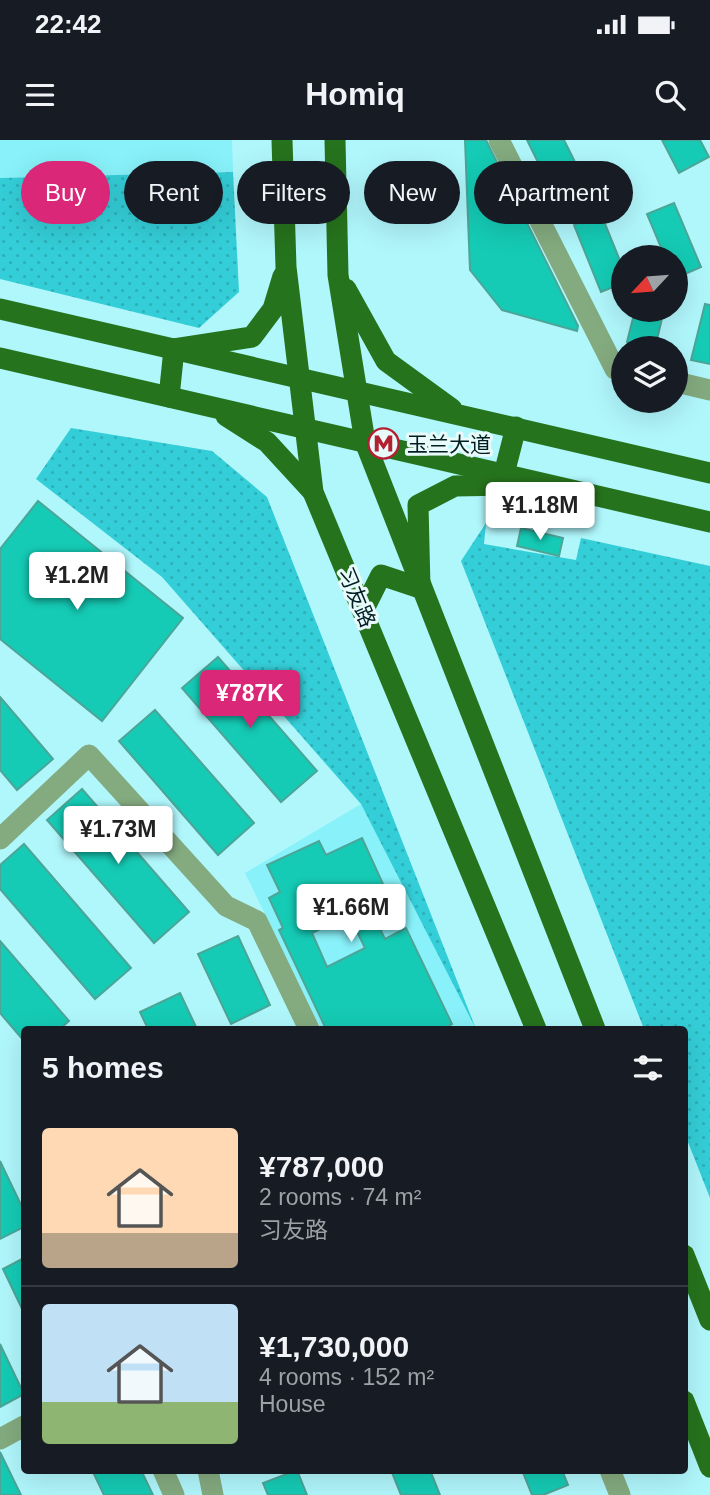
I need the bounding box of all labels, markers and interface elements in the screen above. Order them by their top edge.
text: 22:42 [35,9,102,39]
icon: menu [21,76,59,114]
text: Homiq [305,76,405,112]
icon: search [651,76,689,114]
chip: Buy [21,161,110,224]
chip: Rent [124,161,223,224]
chip: Filters [237,161,350,224]
chip: New [364,161,460,224]
chip: Apartment [474,161,633,224]
north arrow [611,245,688,322]
map controls [611,245,688,413]
button: layers [611,336,688,413]
metro station icon: 玉兰大道 [367,427,401,461]
place label: 玉兰大道 [407,433,491,456]
pin: ¥1.18M [483,482,597,542]
text: ¥1.18M [502,492,578,518]
pin: ¥1.2M [28,552,126,612]
text: ¥1.2M [45,562,109,588]
street label: 习友路 [334,564,380,630]
pin: ¥787K [201,670,299,730]
text: ¥787K [216,680,284,706]
pin: ¥1.73M [61,806,175,866]
text: ¥1.73M [80,816,156,842]
pin: ¥1.66M [294,884,408,944]
text: ¥1.66M [313,894,389,920]
icon: filters [629,1049,667,1087]
text: 5 homes [42,1051,164,1084]
text: ¥787,000 [259,1150,384,1183]
icon: home [98,1156,182,1240]
text: 2 rooms · 74 m² [259,1184,421,1210]
text: 习友路 [259,1217,328,1243]
text: ¥1,730,000 [259,1330,409,1363]
icon: home [98,1332,182,1416]
text: 4 rooms · 152 m² [259,1364,434,1390]
text: House [259,1391,325,1417]

